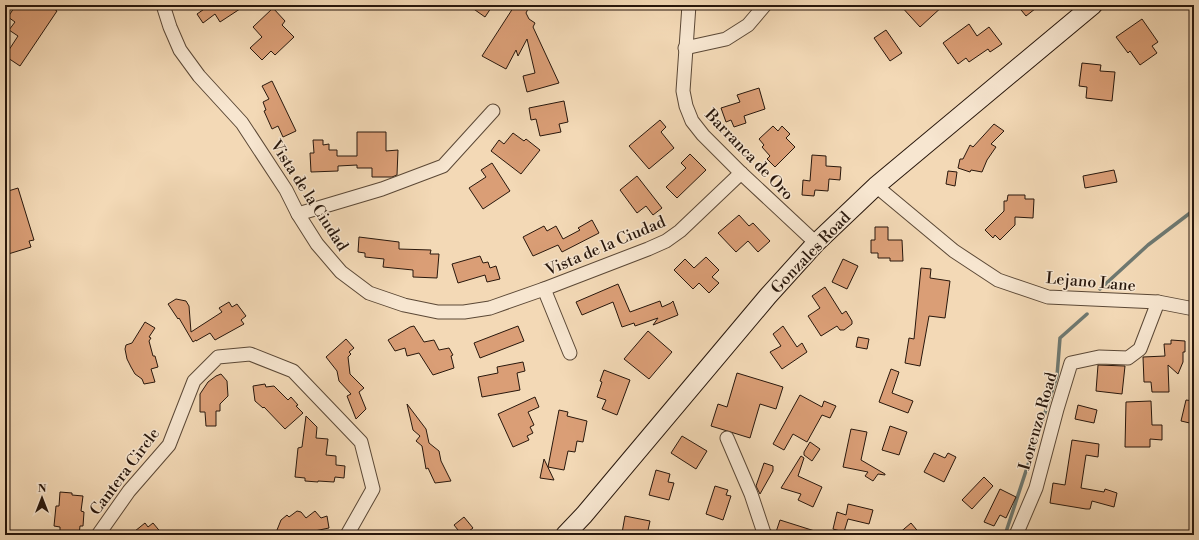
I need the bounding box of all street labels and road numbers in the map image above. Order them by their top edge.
street label: Barranca de Oro [700,104,798,205]
street label: Vista de la Ciudad [265,135,353,255]
street label: Gonzales Road [767,208,855,298]
street label: Vista de la Ciudad [541,212,668,281]
street label: Lejano Lane [1045,268,1137,296]
street label: Lorenzo Road [1014,370,1062,473]
street label: Cantera Circle [85,424,164,519]

